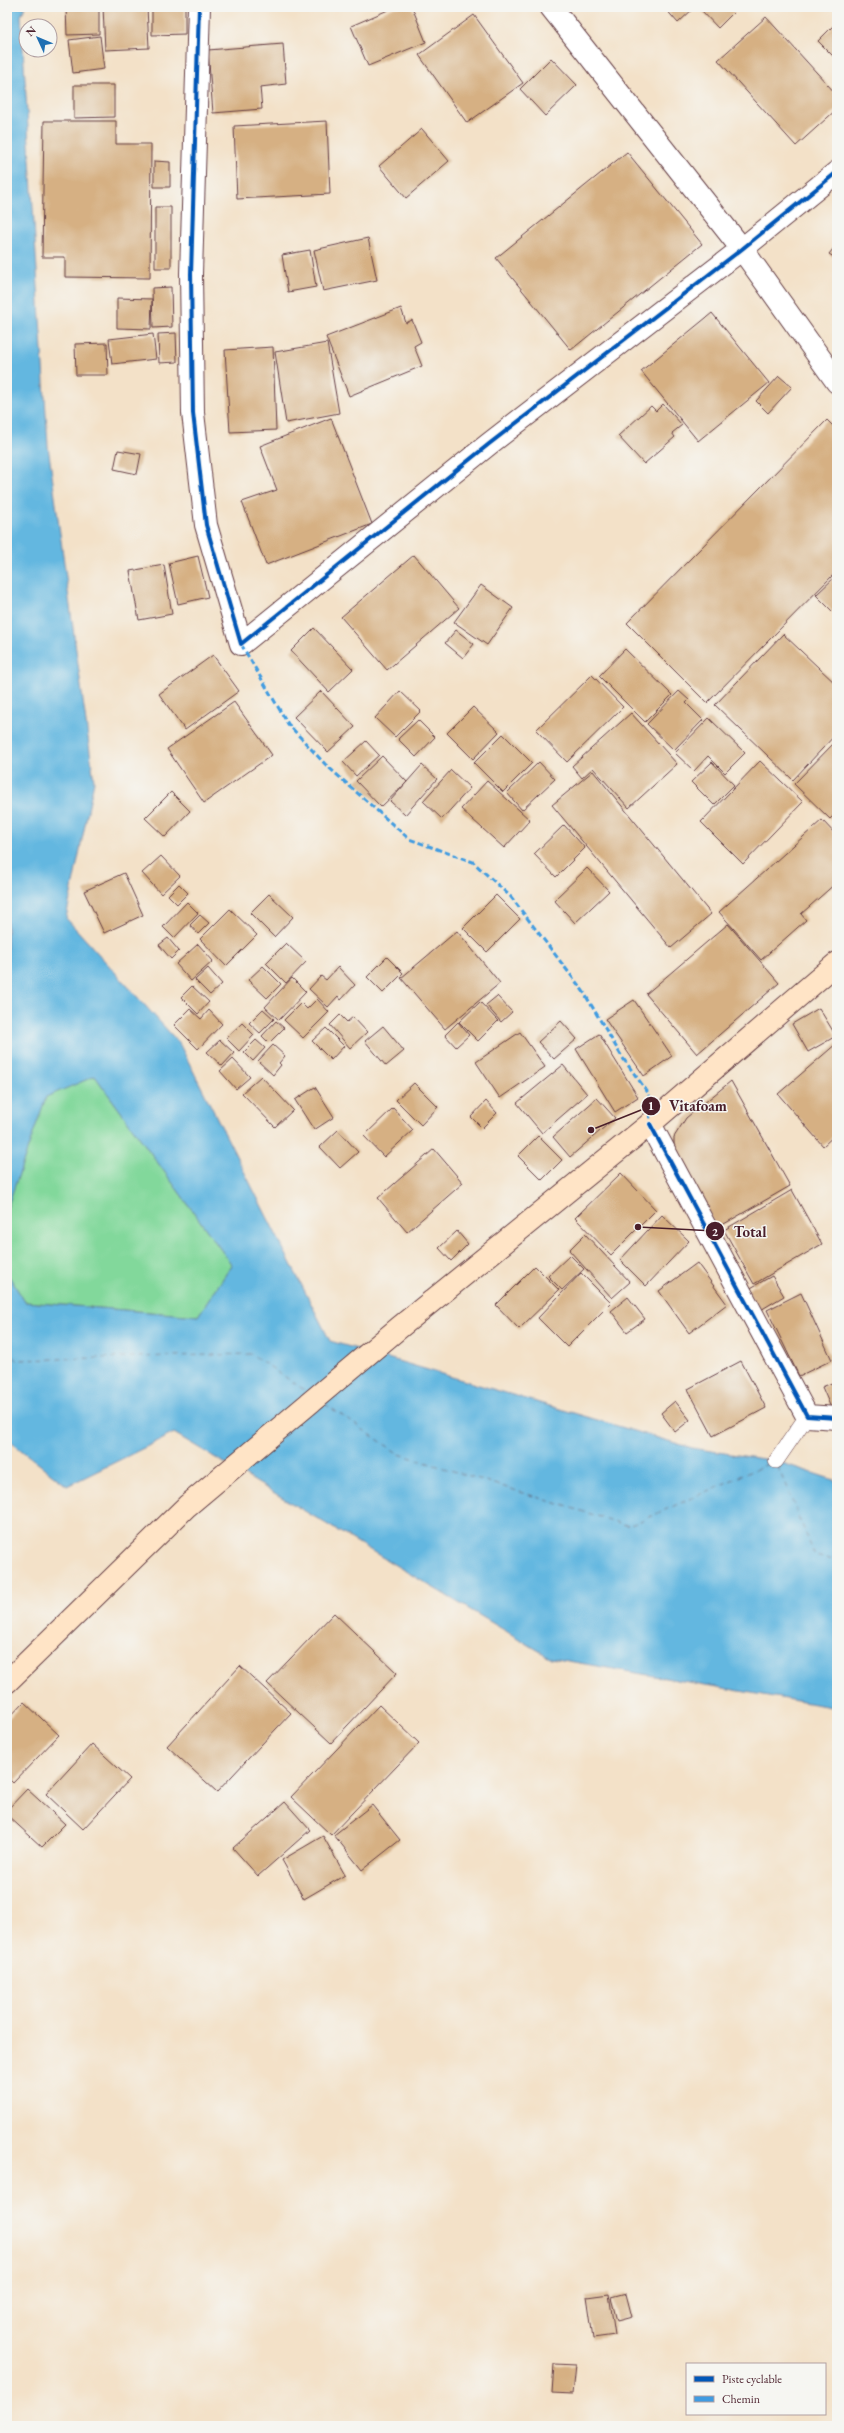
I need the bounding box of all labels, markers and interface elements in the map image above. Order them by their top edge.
north arrow [18,18,58,58]
text: N [23,23,39,39]
callout: Vitafoam [641,1092,735,1119]
text: Vitafoam [669,1096,727,1115]
text: 1 [648,1098,654,1114]
callout: Total [705,1218,774,1245]
text: Total [734,1222,767,1241]
text: 2 [712,1224,719,1240]
legend [686,2363,826,2415]
text: Piste cyclable [722,2371,782,2387]
text: Chemin [722,2391,761,2407]

